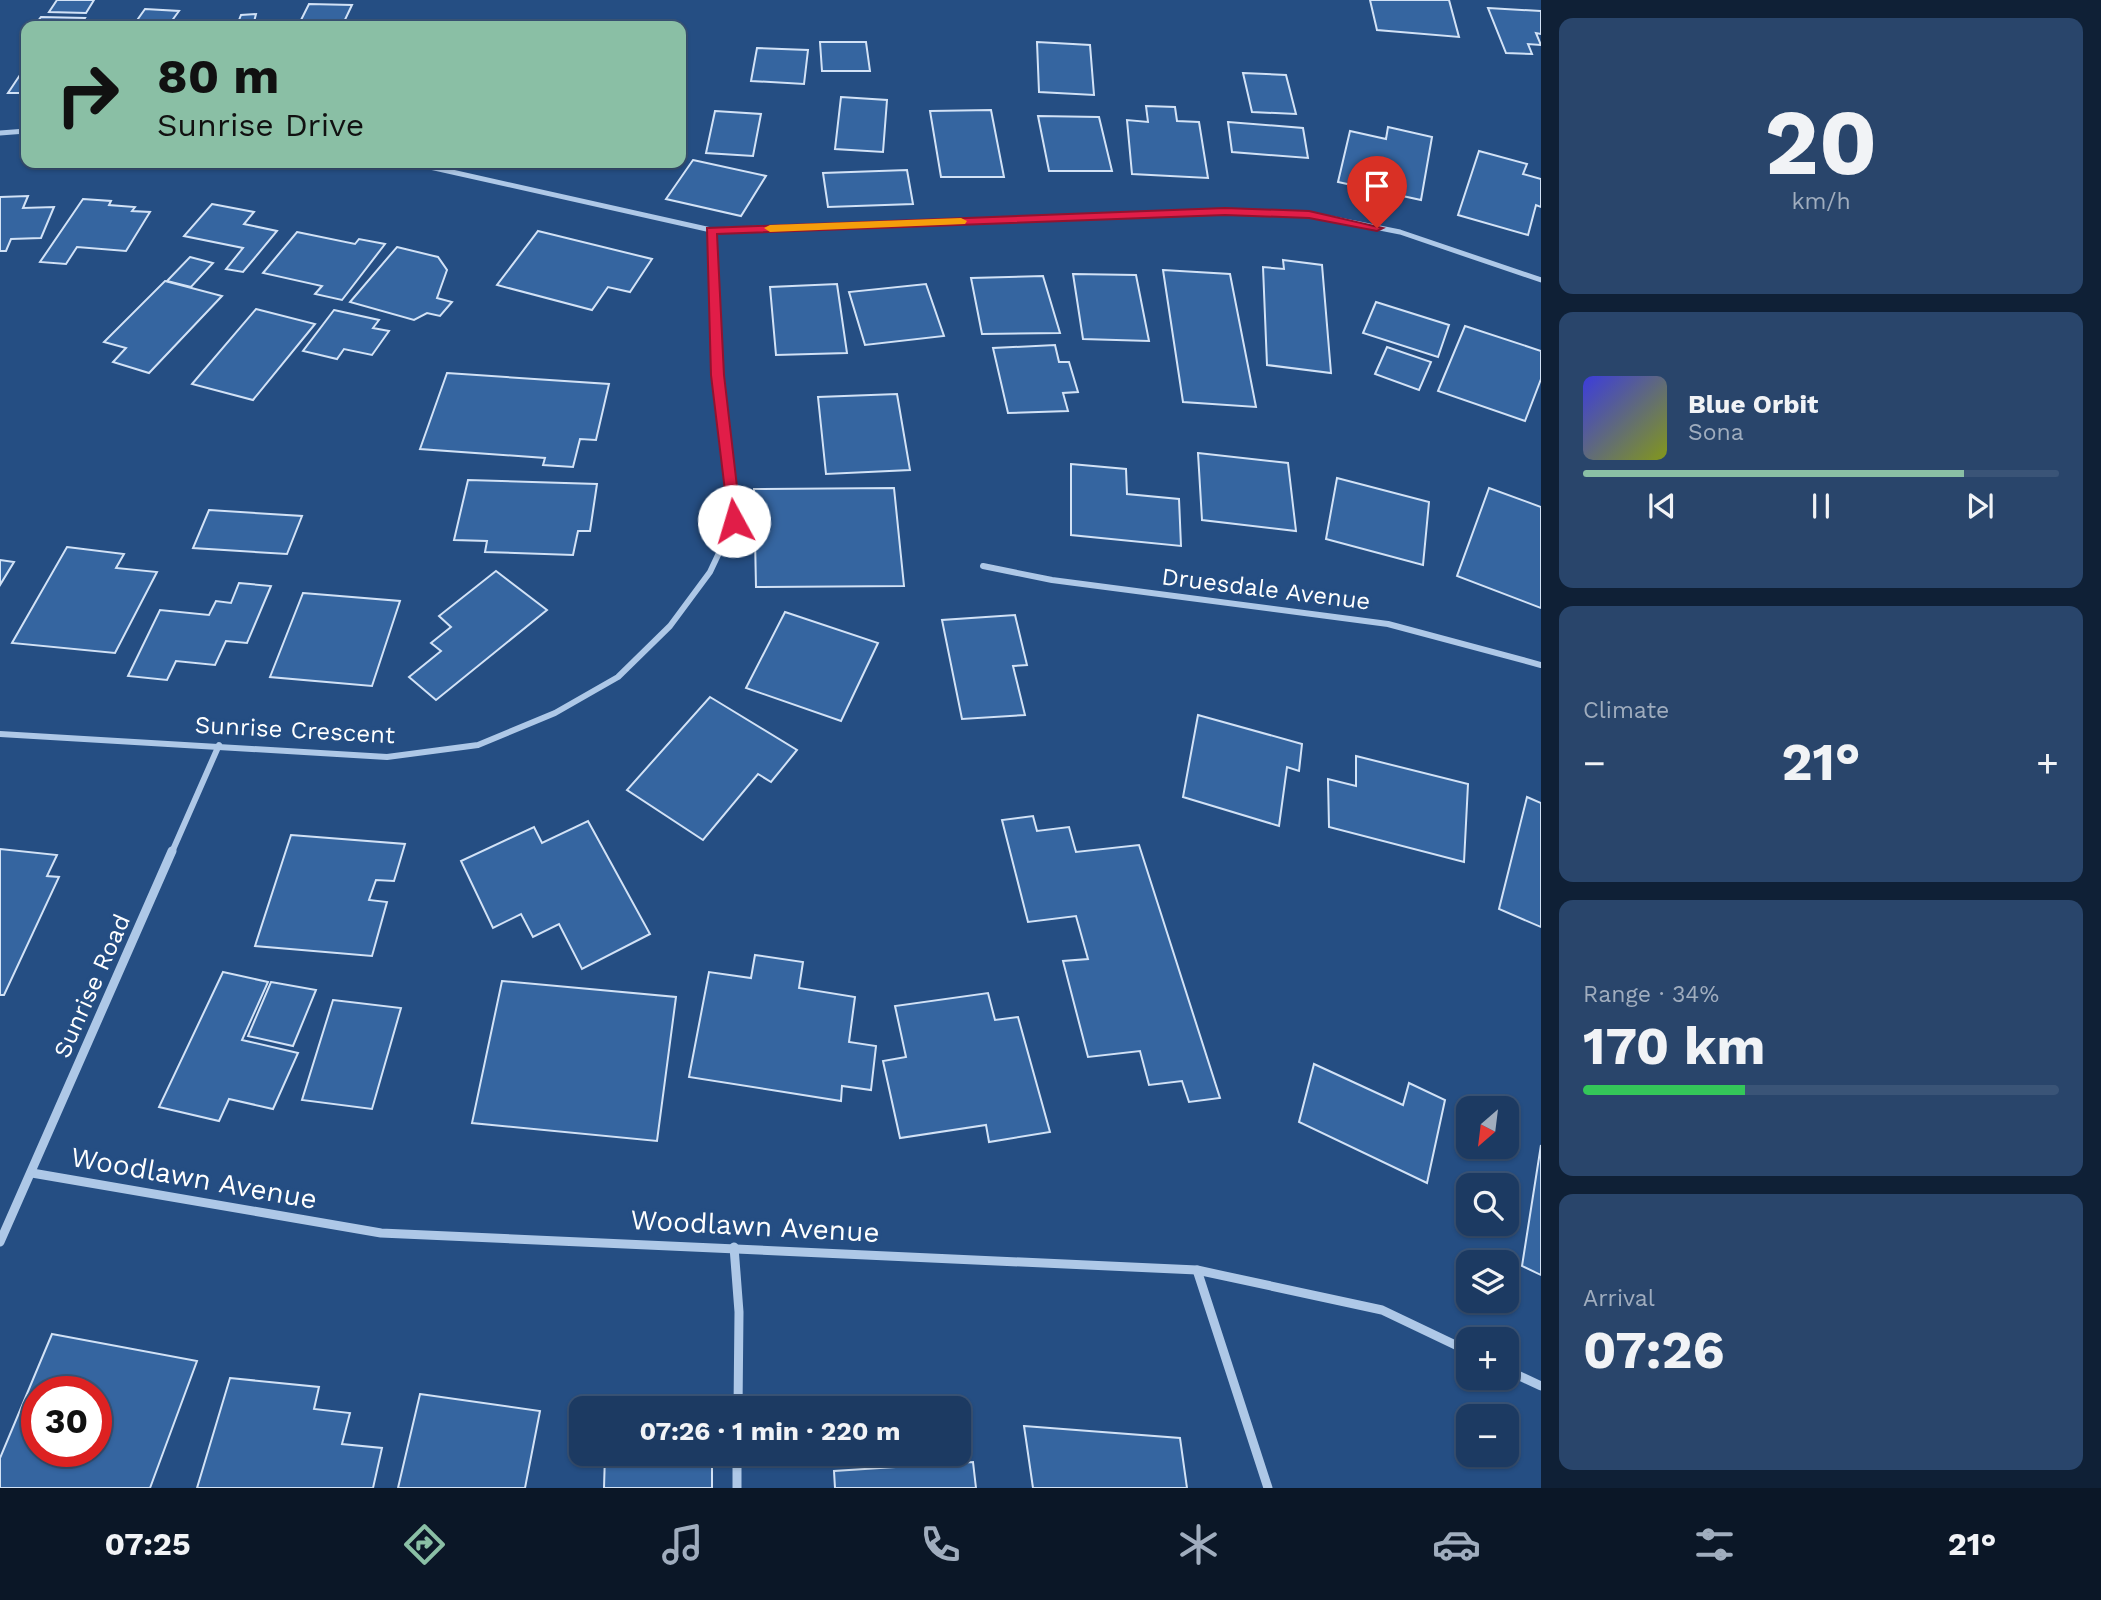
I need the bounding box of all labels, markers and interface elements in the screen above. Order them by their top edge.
text: 80 m [157,47,279,105]
icon: right [42,49,133,140]
text: 20 [1765,89,1877,196]
text: Sunrise Drive [157,106,364,144]
pin [1347,156,1407,228]
icon: arrive [1358,167,1396,205]
text: km/h [1791,188,1851,215]
text: Blue Orbit [1688,389,1818,419]
text: Sona [1688,419,1744,446]
position arrow [697,484,771,558]
icon: previous [1643,487,1681,525]
icon: pause [1802,487,1840,525]
icon: next [1961,487,1999,525]
street label: Druesdale Avenue [1160,562,1372,616]
text: Climate [1583,697,1669,724]
street label: Sunrise Crescent [194,711,396,749]
text: 21° [1781,732,1861,793]
text: − [1583,741,1606,785]
text: + [2036,741,2059,785]
street label: Sunrise Road [48,910,136,1062]
text: Range · 34% [1583,981,1719,1008]
text: 170 km [1583,1016,1765,1077]
north arrow [1456,1096,1519,1158]
map controls [1456,1096,1519,1467]
street label: Woodlawn Avenue [68,1140,320,1216]
button: search [1456,1173,1519,1236]
street label: Woodlawn Avenue [630,1203,880,1249]
button: layers [1456,1250,1519,1313]
text: Arrival [1583,1285,1655,1312]
text: 07:26 [1583,1320,1725,1381]
button: + [1456,1327,1519,1390]
speed limit sign: 30 [21,1376,112,1467]
button: − [1456,1404,1519,1467]
text: 07:26 · 1 min · 220 m [640,1416,901,1446]
icon: directions [400,1520,449,1569]
icon: music [658,1520,707,1569]
icon: phone [916,1520,965,1569]
icon: climate [1174,1520,1223,1569]
icon: car [1432,1520,1481,1569]
icon: filters [1690,1520,1739,1569]
text: 07:25 [105,1525,191,1563]
text: 21° [1948,1525,1996,1563]

